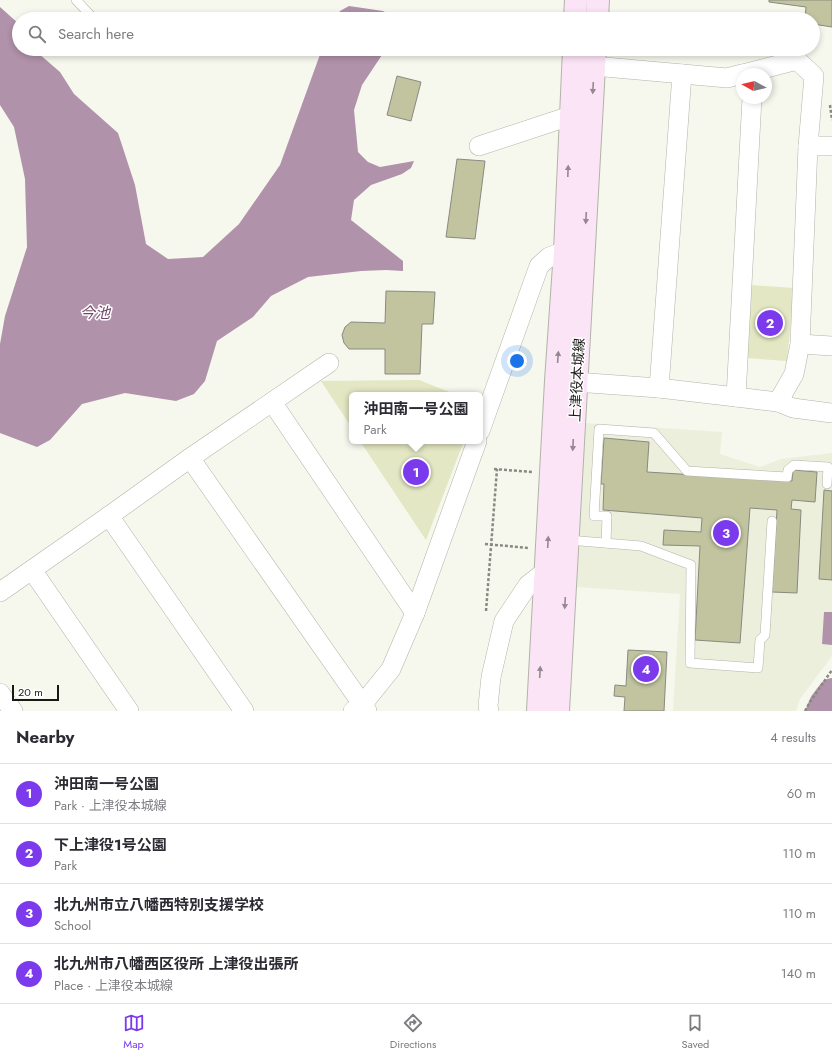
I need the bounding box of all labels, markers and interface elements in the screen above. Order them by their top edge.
search box [12,12,820,56]
icon: search [26,23,48,45]
text: Search here [58,23,134,45]
north arrow [736,68,772,104]
one-way arrow [590,82,596,95]
one-way arrow [565,165,572,177]
one-way arrow [582,212,589,224]
water label: 今池 [80,302,112,324]
pin: 2 [757,308,783,338]
street label: 上津役本城線 [565,338,589,422]
your location [507,351,527,371]
one-way arrow [554,351,561,363]
popup [349,392,483,444]
text: 沖田南一号公園 [363,398,469,420]
text: Park [363,420,387,439]
one-way arrow [570,439,576,452]
pin: 1 [403,457,429,487]
pin: 3 [713,518,739,548]
one-way arrow [544,536,551,548]
one-way arrow [561,597,568,609]
pin: 4 [633,654,659,684]
one-way arrow [537,666,544,678]
scale bar [12,683,59,702]
text: 20 m [18,684,43,700]
text: Nearby [16,725,74,749]
text: 4 results [770,728,816,747]
text: 沖田南一号公園 [54,773,159,795]
text: 1 [26,784,32,803]
text: 60 m [787,784,816,803]
text: Park · 上津役本城線 [54,796,167,815]
text: 下上津役1号公園 [54,834,167,856]
text: 2 [25,844,33,863]
text: 110 m [782,844,816,863]
text: Park [54,856,77,875]
text: 北九州市立八幡西特別支援学校 [54,894,264,916]
text: 3 [25,904,33,923]
text: 110 m [782,904,816,923]
text: School [54,916,91,935]
text: 北九州市八幡西区役所 上津役出張所 [54,953,299,975]
text: 4 [24,964,34,983]
text: 140 m [781,964,816,983]
text: Place · 上津役本城線 [54,976,173,995]
tab: Map [123,1012,145,1052]
tab: Directions [390,1012,436,1052]
tab: Saved [682,1012,709,1052]

